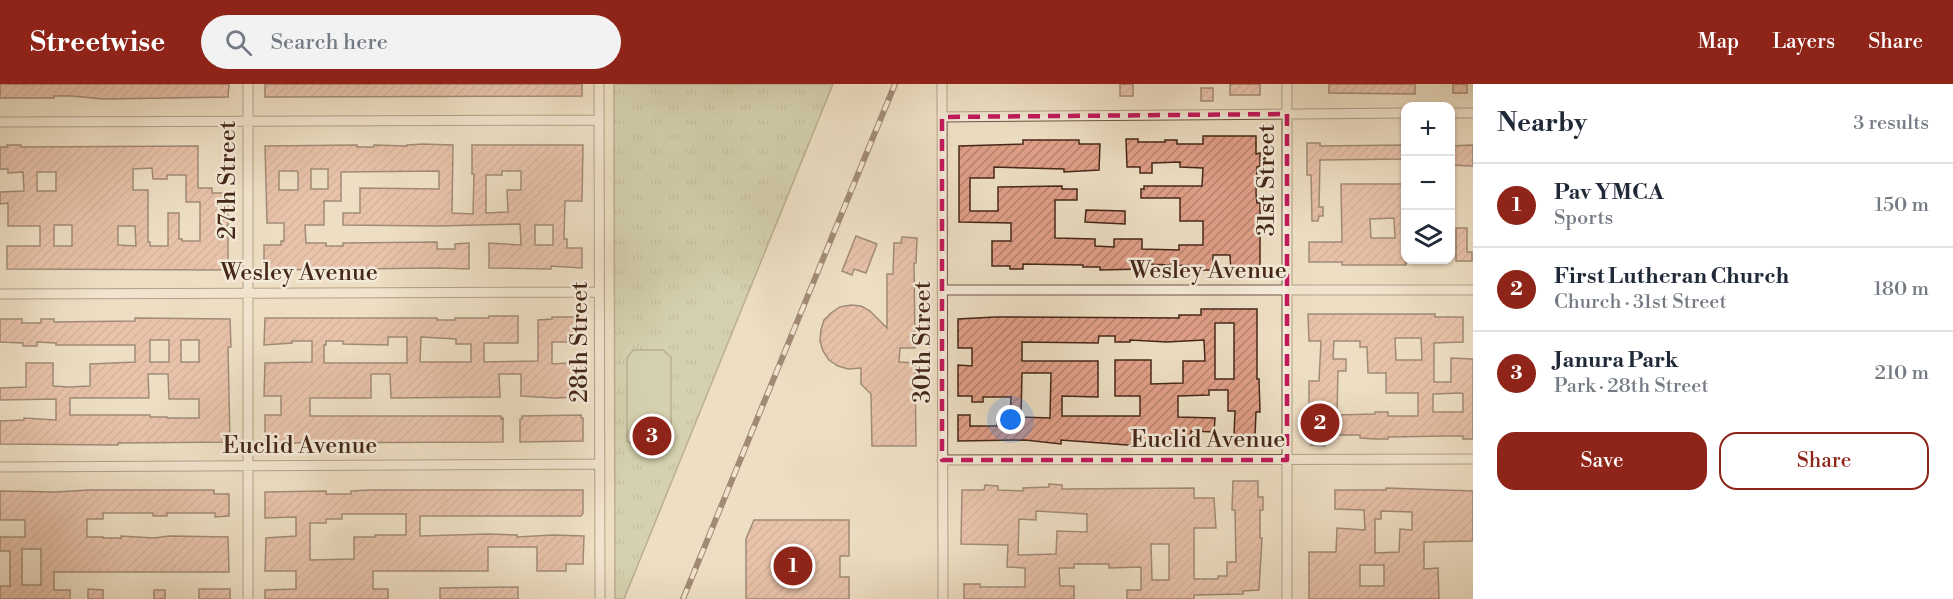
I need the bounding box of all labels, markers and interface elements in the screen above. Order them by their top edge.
search box [201,15,621,69]
text: Streetwise [30,25,165,60]
icon: search [222,26,255,59]
text: Search here [270,29,388,56]
text: Map [1698,29,1739,55]
text: Layers [1772,29,1835,55]
text: Share [1868,29,1923,55]
map controls [1401,102,1455,264]
button: + [1401,102,1455,156]
text: Nearby [1497,107,1587,139]
text: 3 results [1853,111,1929,136]
street label: 27th Street [213,120,243,239]
street label: 31st Street [1252,123,1282,236]
button: − [1401,156,1455,210]
text: Pav YMCA [1554,179,1664,206]
text: 1 [1512,193,1521,218]
text: 150 m [1874,193,1929,218]
text: Sports [1554,206,1613,231]
button: layers [1401,210,1455,264]
street label: Wesley Avenue [1128,256,1287,286]
street label: Wesley Avenue [219,258,378,288]
text: First Lutheran Church [1554,263,1789,290]
text: 2 [1510,277,1523,302]
text: 180 m [1874,277,1929,302]
street label: 30th Street [908,280,938,403]
street label: 28th Street [565,281,595,403]
text: Church · 31st Street [1554,290,1727,315]
text: Janura Park [1554,347,1678,374]
text: 3 [1510,361,1523,386]
text: 210 m [1874,361,1929,386]
text: Park · 28th Street [1554,374,1709,399]
pin: 2 [1300,400,1340,446]
your location [996,405,1025,434]
pin: 3 [632,414,672,458]
street label: Euclid Avenue [1131,425,1285,455]
street label: Euclid Avenue [223,431,377,461]
button: Save [1497,432,1707,490]
button: Share [1719,432,1929,490]
pin: 1 [774,544,812,588]

